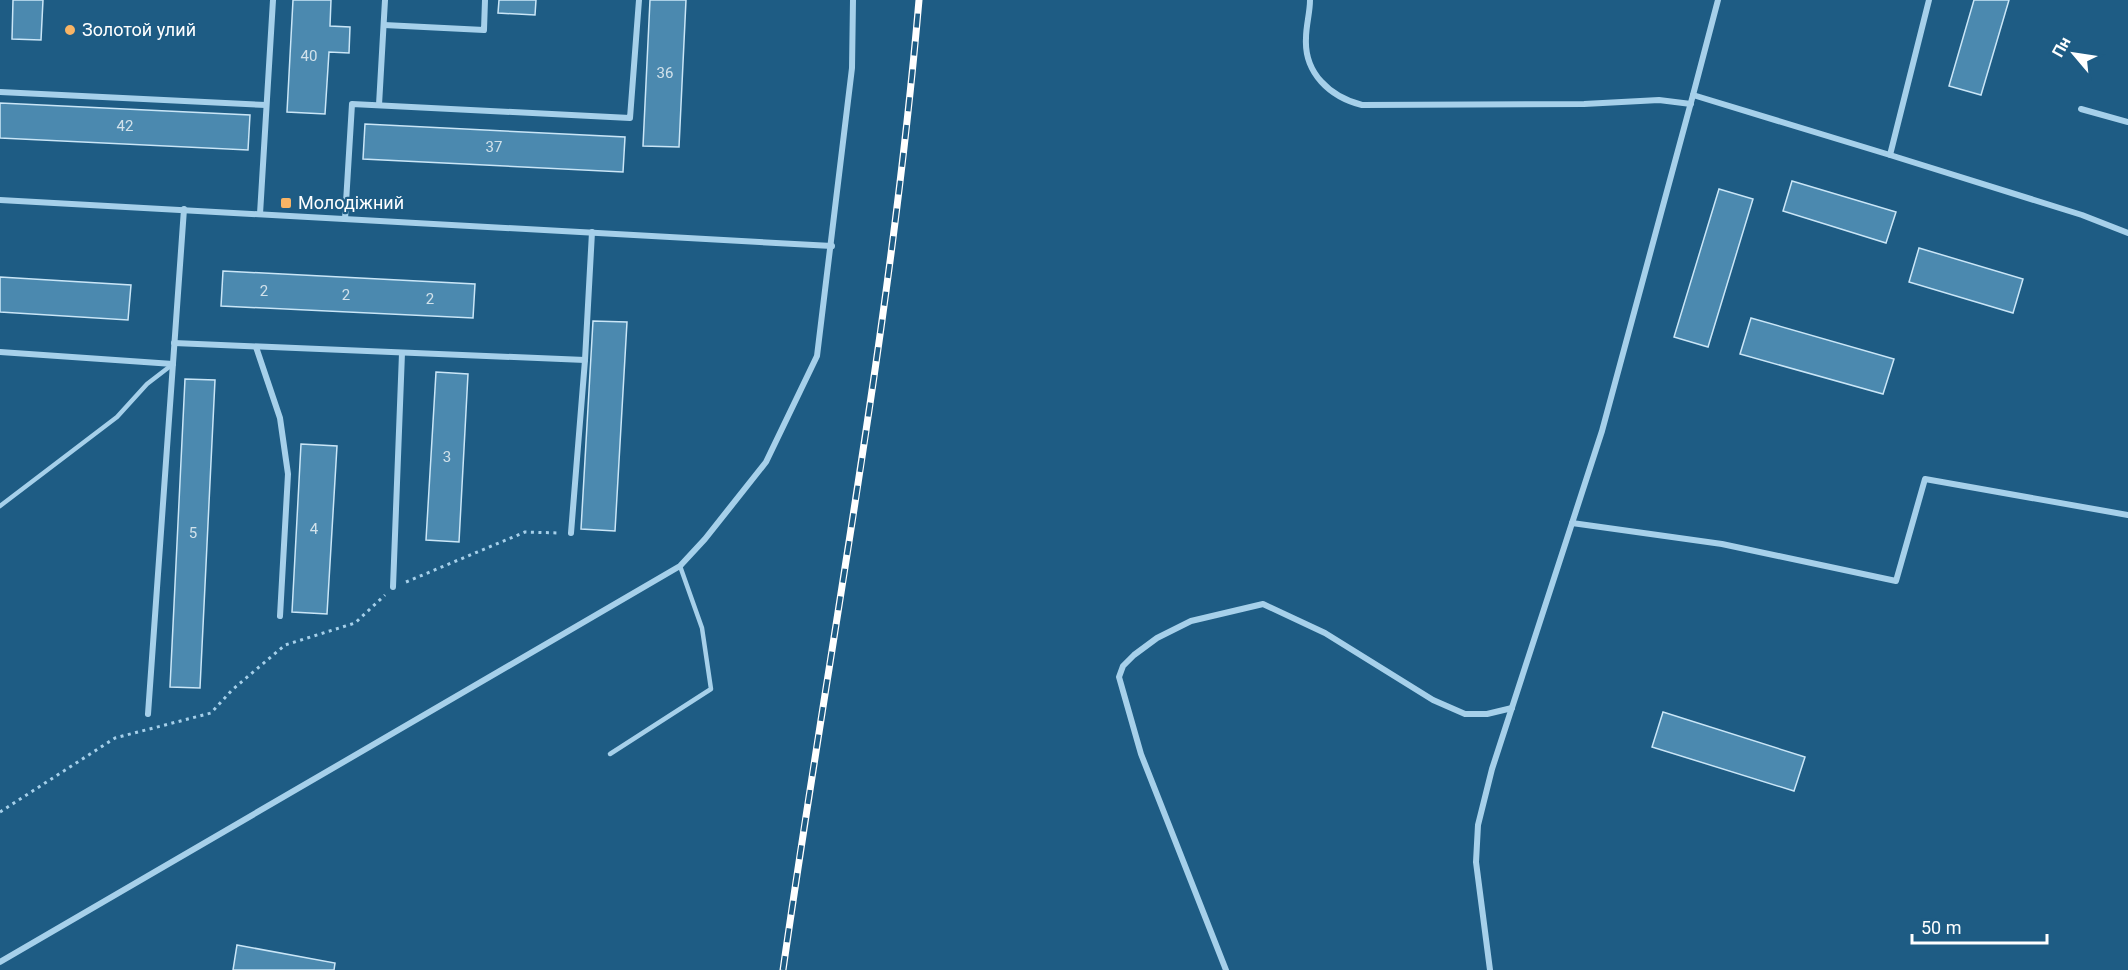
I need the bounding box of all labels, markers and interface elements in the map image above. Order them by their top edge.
place label: Золотой улий [82,19,196,40]
marker: Золотой улий [63,23,77,37]
north arrow [2044,24,2104,84]
text: Пн [2048,33,2075,60]
house number: 40 [301,47,317,65]
house number: 36 [657,64,673,82]
house number: 42 [117,117,133,135]
house number: 37 [486,138,502,156]
place label: Молодіжний [298,192,404,213]
marker: Молодіжний [279,196,293,210]
house number: 2 [260,282,268,300]
house number: 2 [342,286,350,304]
house number: 2 [426,290,434,308]
house number: 3 [443,448,451,466]
house number: 4 [310,520,319,538]
house number: 5 [189,524,197,542]
scale bar [1912,907,2047,945]
text: 50 m [1921,917,1961,938]

